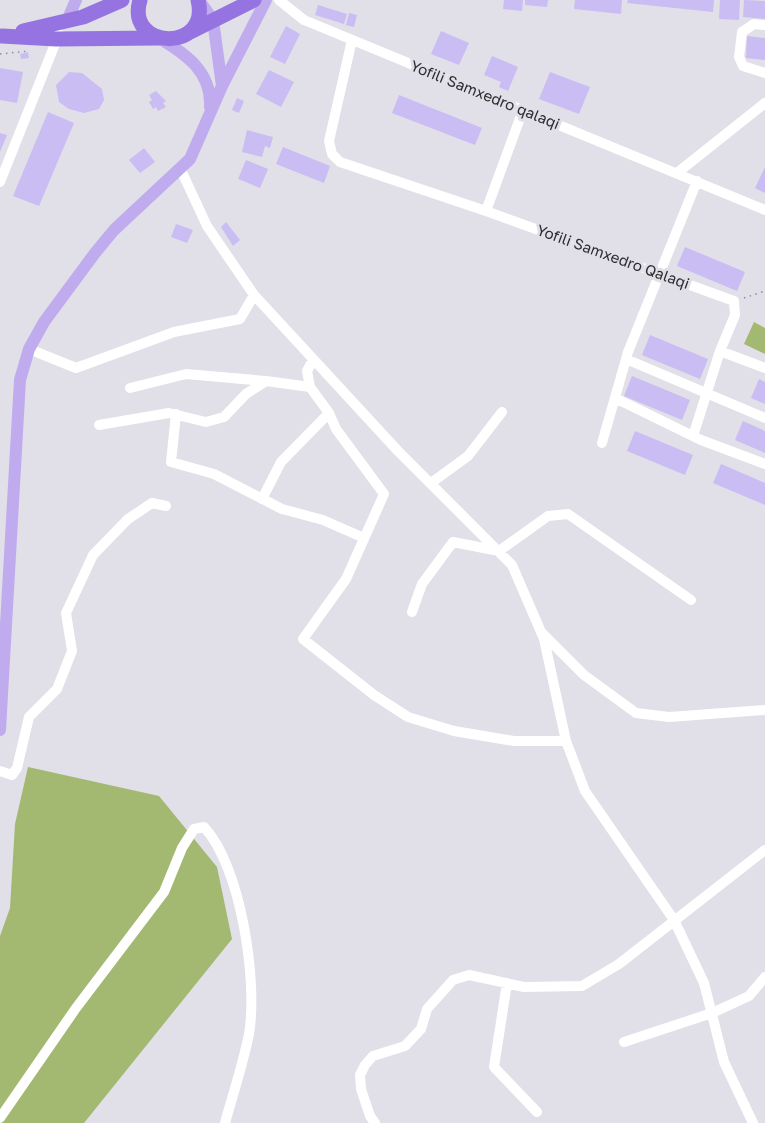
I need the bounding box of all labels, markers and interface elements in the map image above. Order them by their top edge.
street label: Yofili Samxedro qalaqi [408,56,563,132]
street label: Yofili Samxedro Qalaqi [535,220,692,292]

